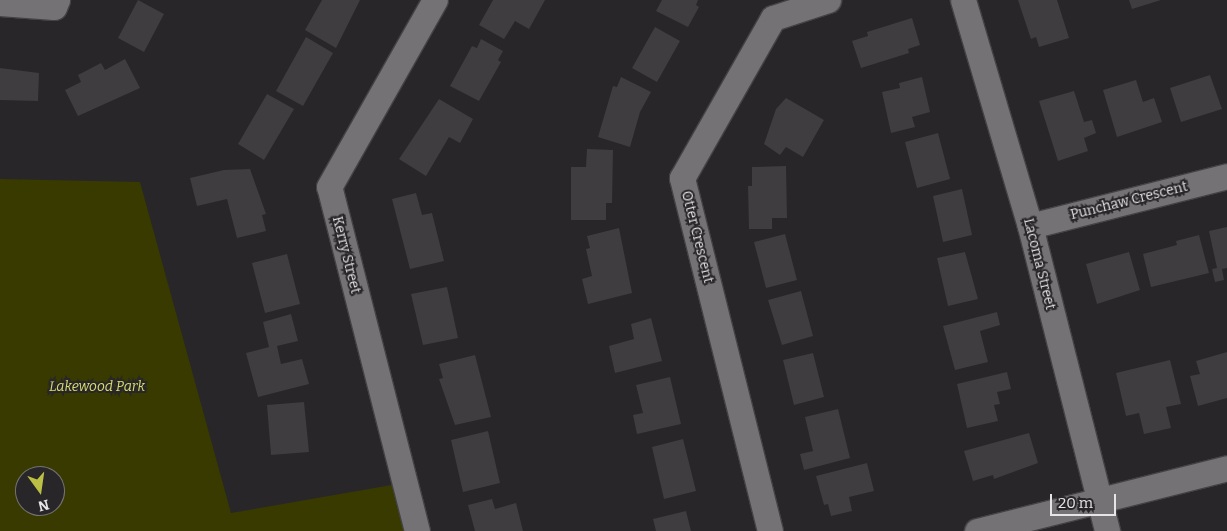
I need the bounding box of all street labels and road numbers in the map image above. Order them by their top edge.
street label: Punchaw Crescent [1069,178,1189,224]
street label: Otter Crescent [677,189,717,285]
street label: Kerry Street [328,215,364,295]
street label: Lacoma Street [1020,217,1058,311]

